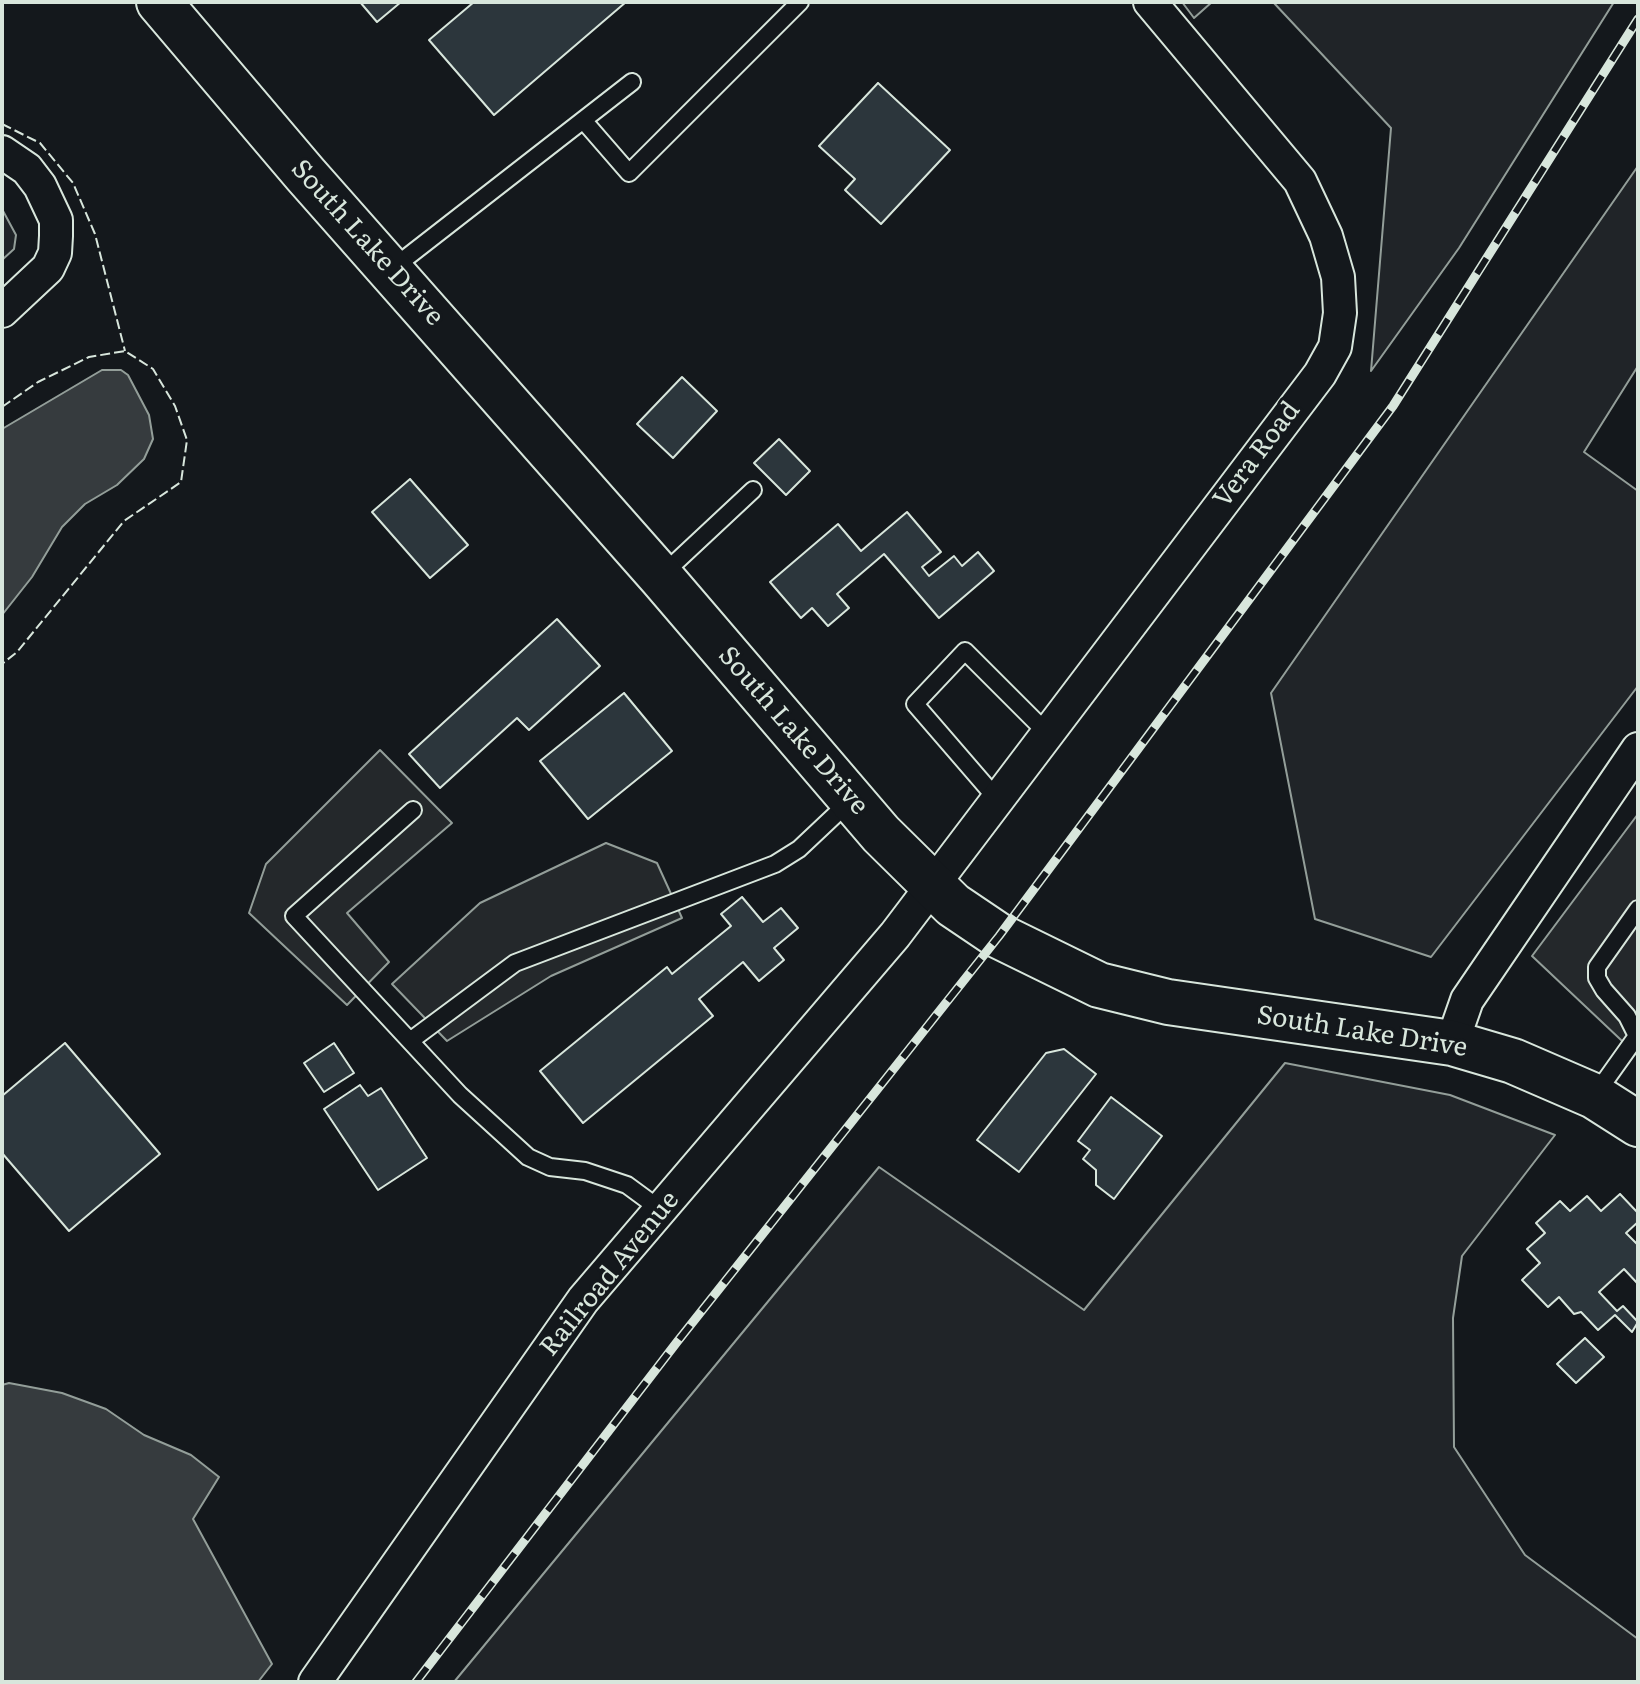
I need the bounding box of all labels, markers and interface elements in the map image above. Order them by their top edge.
street label: South Lake Drive [284,154,450,332]
street label: Vera Road [1207,396,1307,514]
street label: South Lake Drive [712,641,874,821]
street label: South Lake Drive [1255,1000,1469,1064]
street label: Railroad Avenue [534,1185,686,1363]

